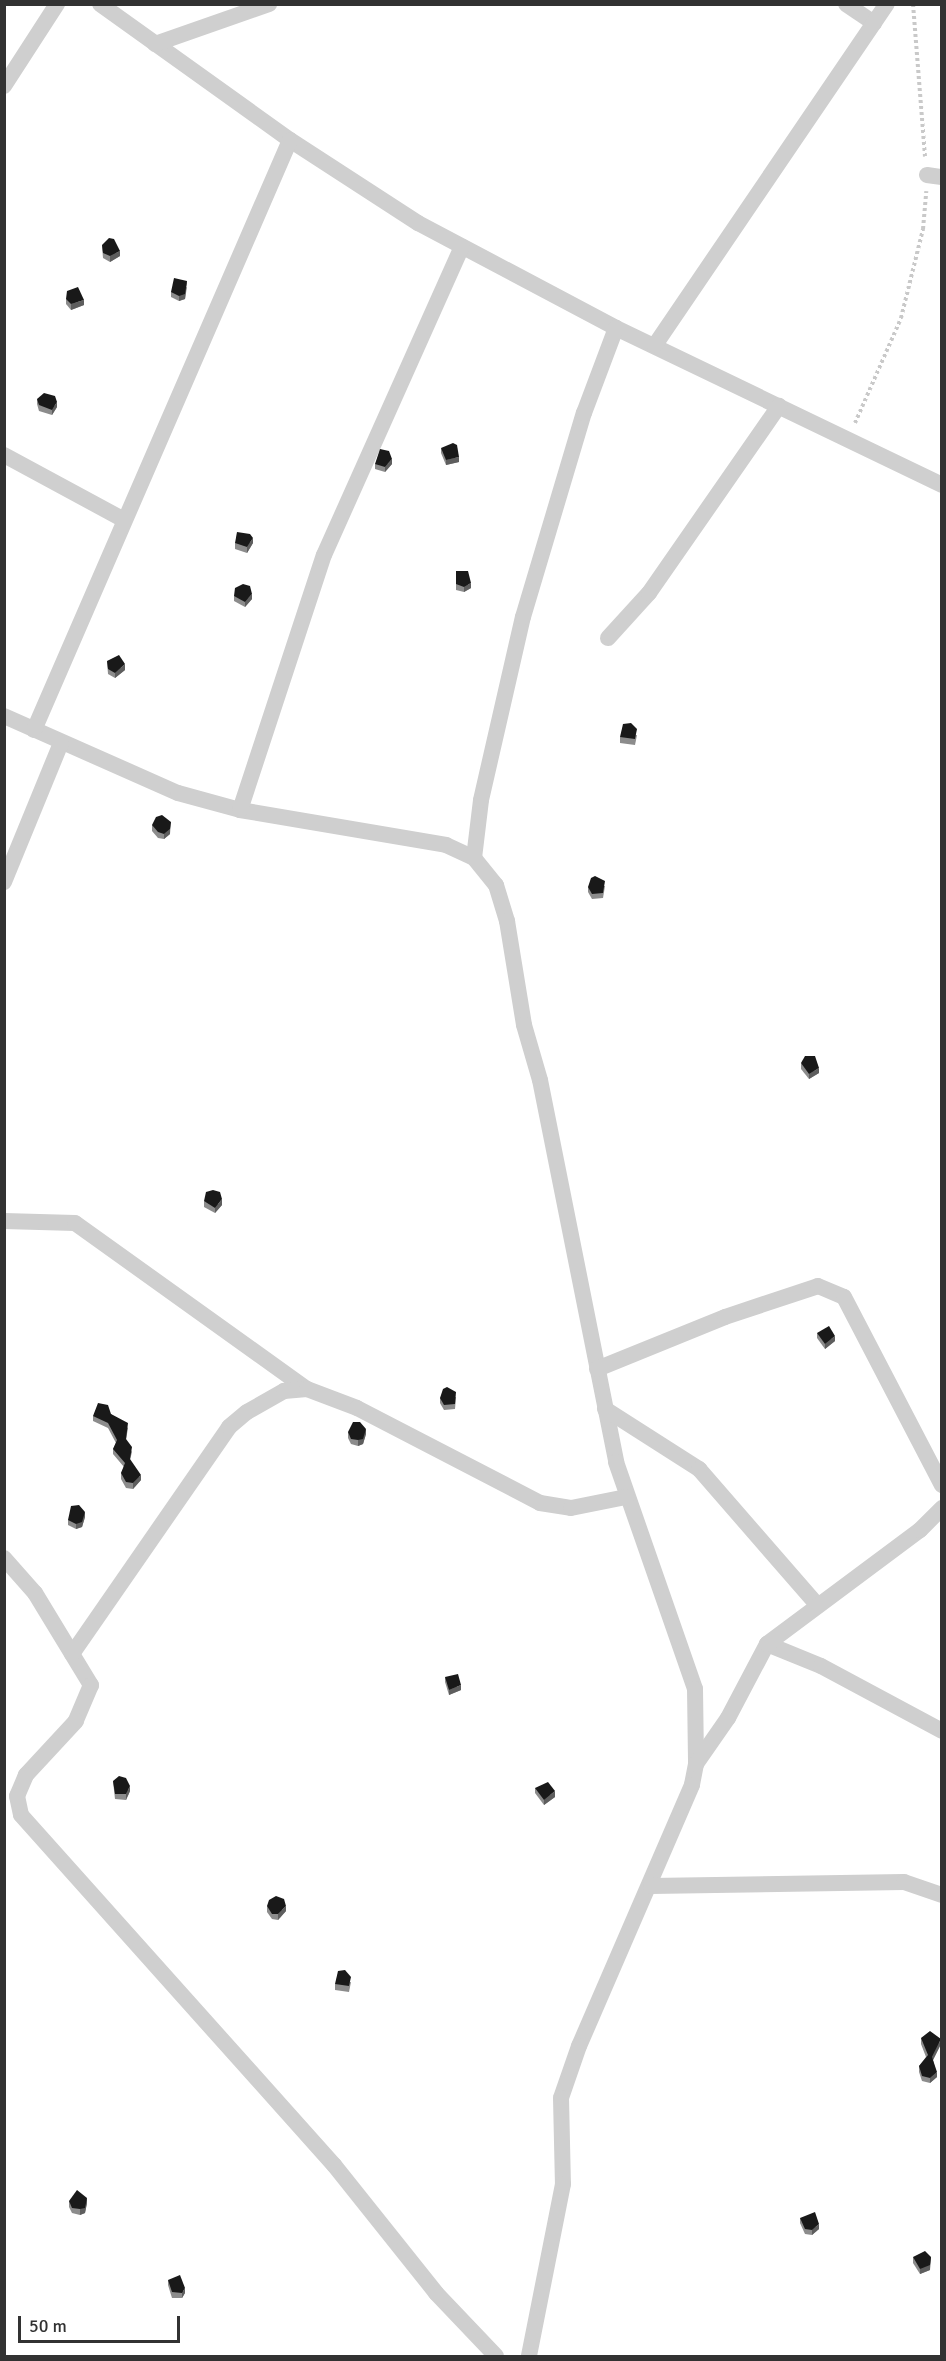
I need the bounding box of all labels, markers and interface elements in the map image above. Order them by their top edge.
scale bar [21,2304,183,2342]
text: 50 m [29,2315,67,2337]

